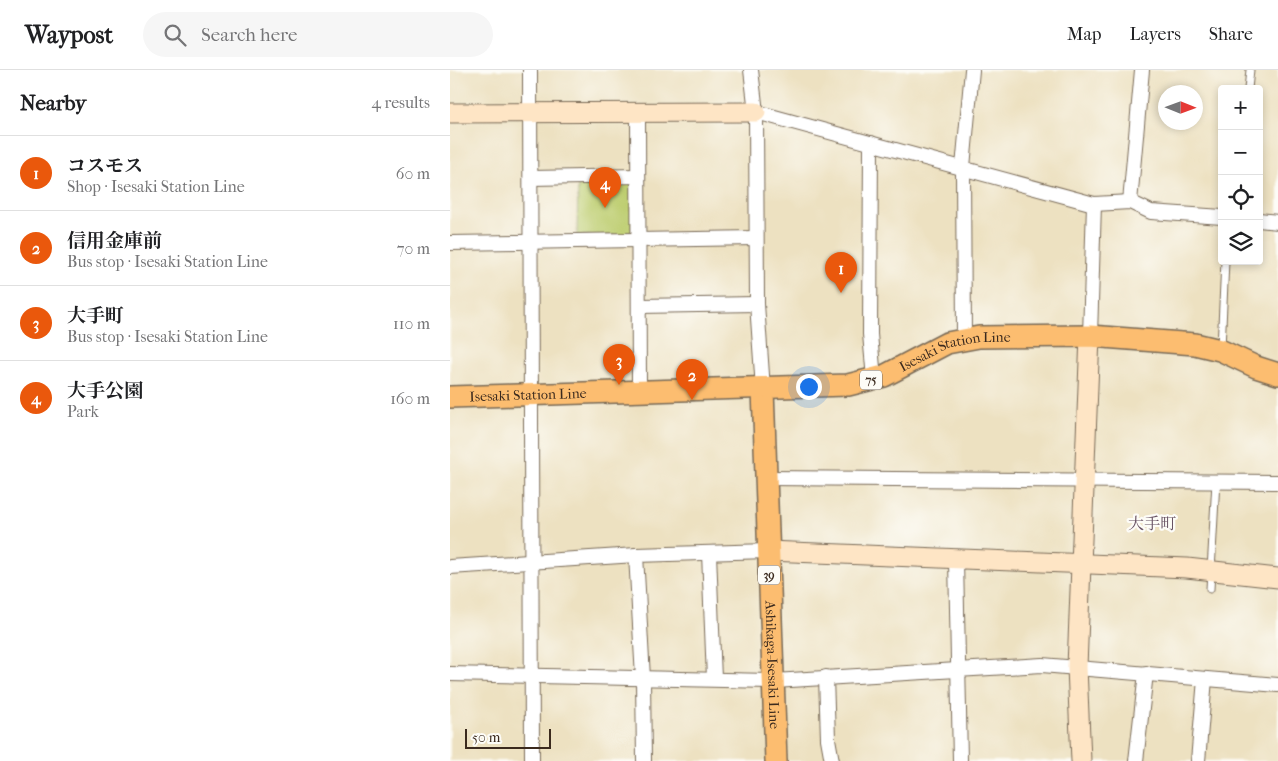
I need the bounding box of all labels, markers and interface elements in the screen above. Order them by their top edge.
search box [143,12,493,57]
text: Waypost [25,21,113,49]
icon: search [161,21,189,49]
text: Search here [201,24,297,46]
text: Map [1067,24,1101,45]
text: Layers [1129,24,1181,45]
text: Share [1209,24,1253,45]
north arrow [1158,85,1203,130]
map controls [1218,85,1263,265]
button: + [1218,85,1263,130]
text: Nearby [20,91,86,115]
text: 4 results [372,93,430,112]
button: − [1218,130,1263,175]
text: コスモス [67,155,143,177]
text: 1 [33,164,39,183]
text: 60 m [396,164,430,183]
pin: 4 [589,167,621,208]
button: locate [1218,175,1263,220]
text: Shop · Isesaki Station Line [67,177,245,196]
button: layers [1218,220,1263,265]
text: 信用金庫前 [67,230,162,252]
text: 2 [32,239,40,258]
text: 70 m [397,239,430,258]
text: Bus stop · Isesaki Station Line [67,252,268,271]
pin: 1 [825,252,857,293]
text: 大手町 [67,305,124,327]
text: 3 [33,314,39,333]
text: 110 m [393,314,430,333]
text: Bus stop · Isesaki Station Line [67,327,268,346]
street label: Isesaki Station Line [896,328,1011,375]
pin: 3 [603,344,635,385]
pin: 2 [676,359,708,400]
road number: 75 [860,370,882,390]
your location [796,374,822,400]
text: 大手公園 [67,380,143,402]
street label: Isesaki Station Line [469,384,587,405]
text: 4 [31,389,41,408]
text: 160 m [390,389,430,408]
text: Park [67,402,99,421]
district label: 大手町 [1128,514,1176,533]
road number: 39 [758,566,780,584]
street label: Ashikaga-Isesaki Line [762,599,783,729]
scale bar [465,726,551,749]
text: 50 m [472,729,500,746]

